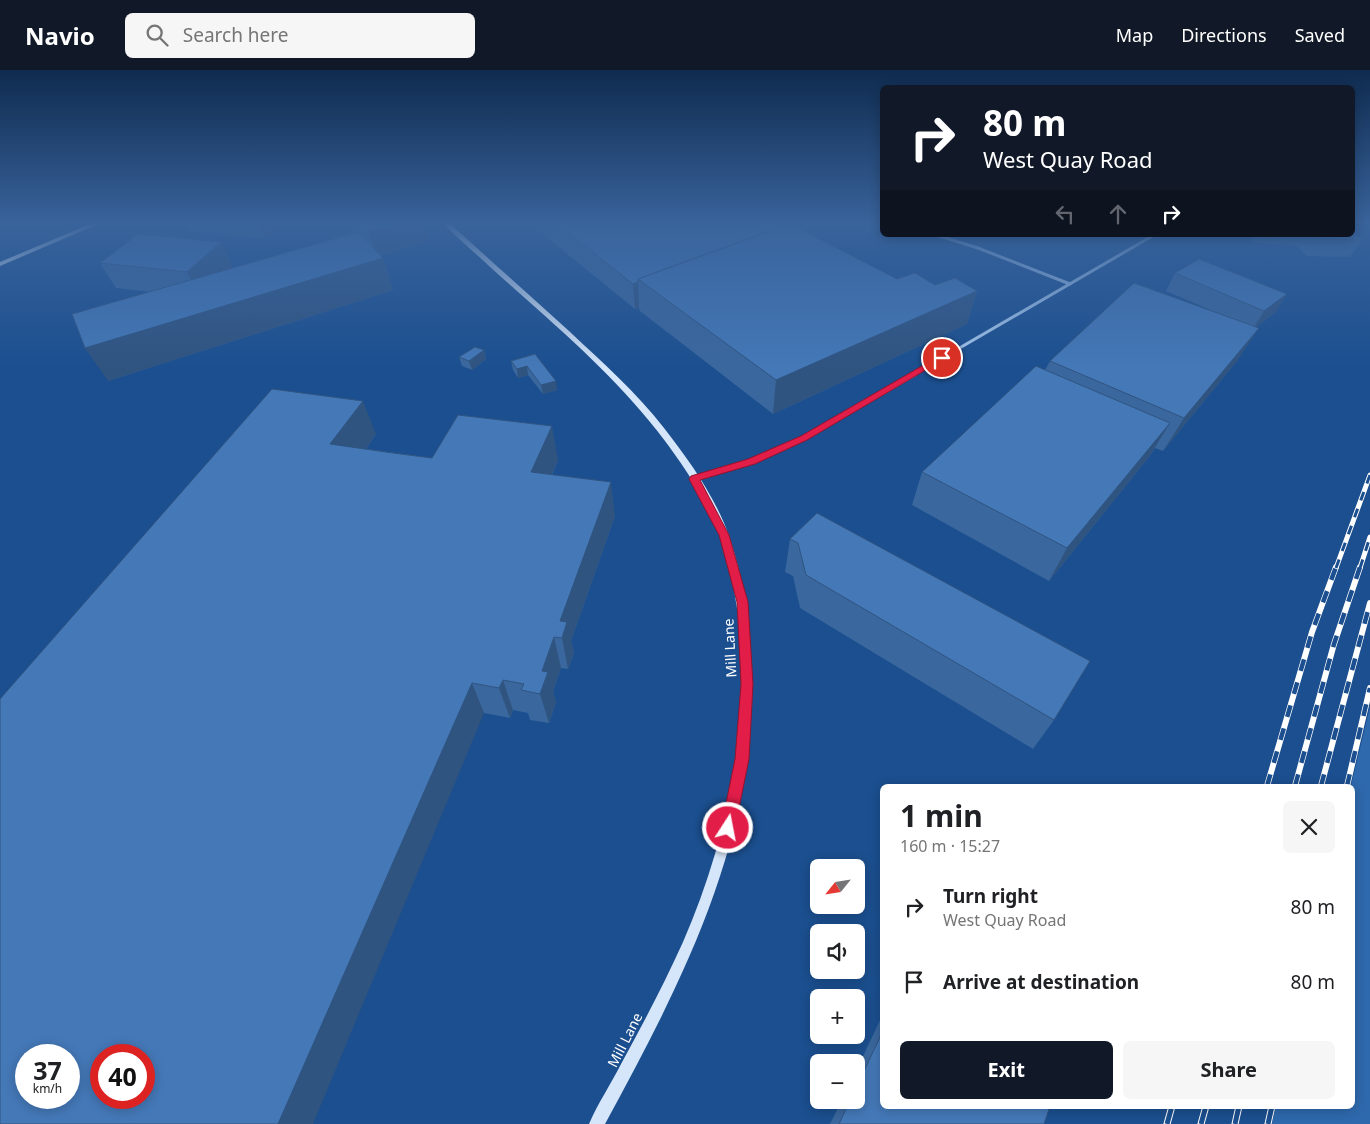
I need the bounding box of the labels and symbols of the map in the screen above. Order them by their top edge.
pin [921,337,963,379]
street label: Mill Lane [718,618,741,678]
position arrow [701,801,753,853]
north arrow [810,859,865,914]
street label: Mill Lane [603,1009,646,1070]
speed limit sign: 40 [90,1044,155,1109]

